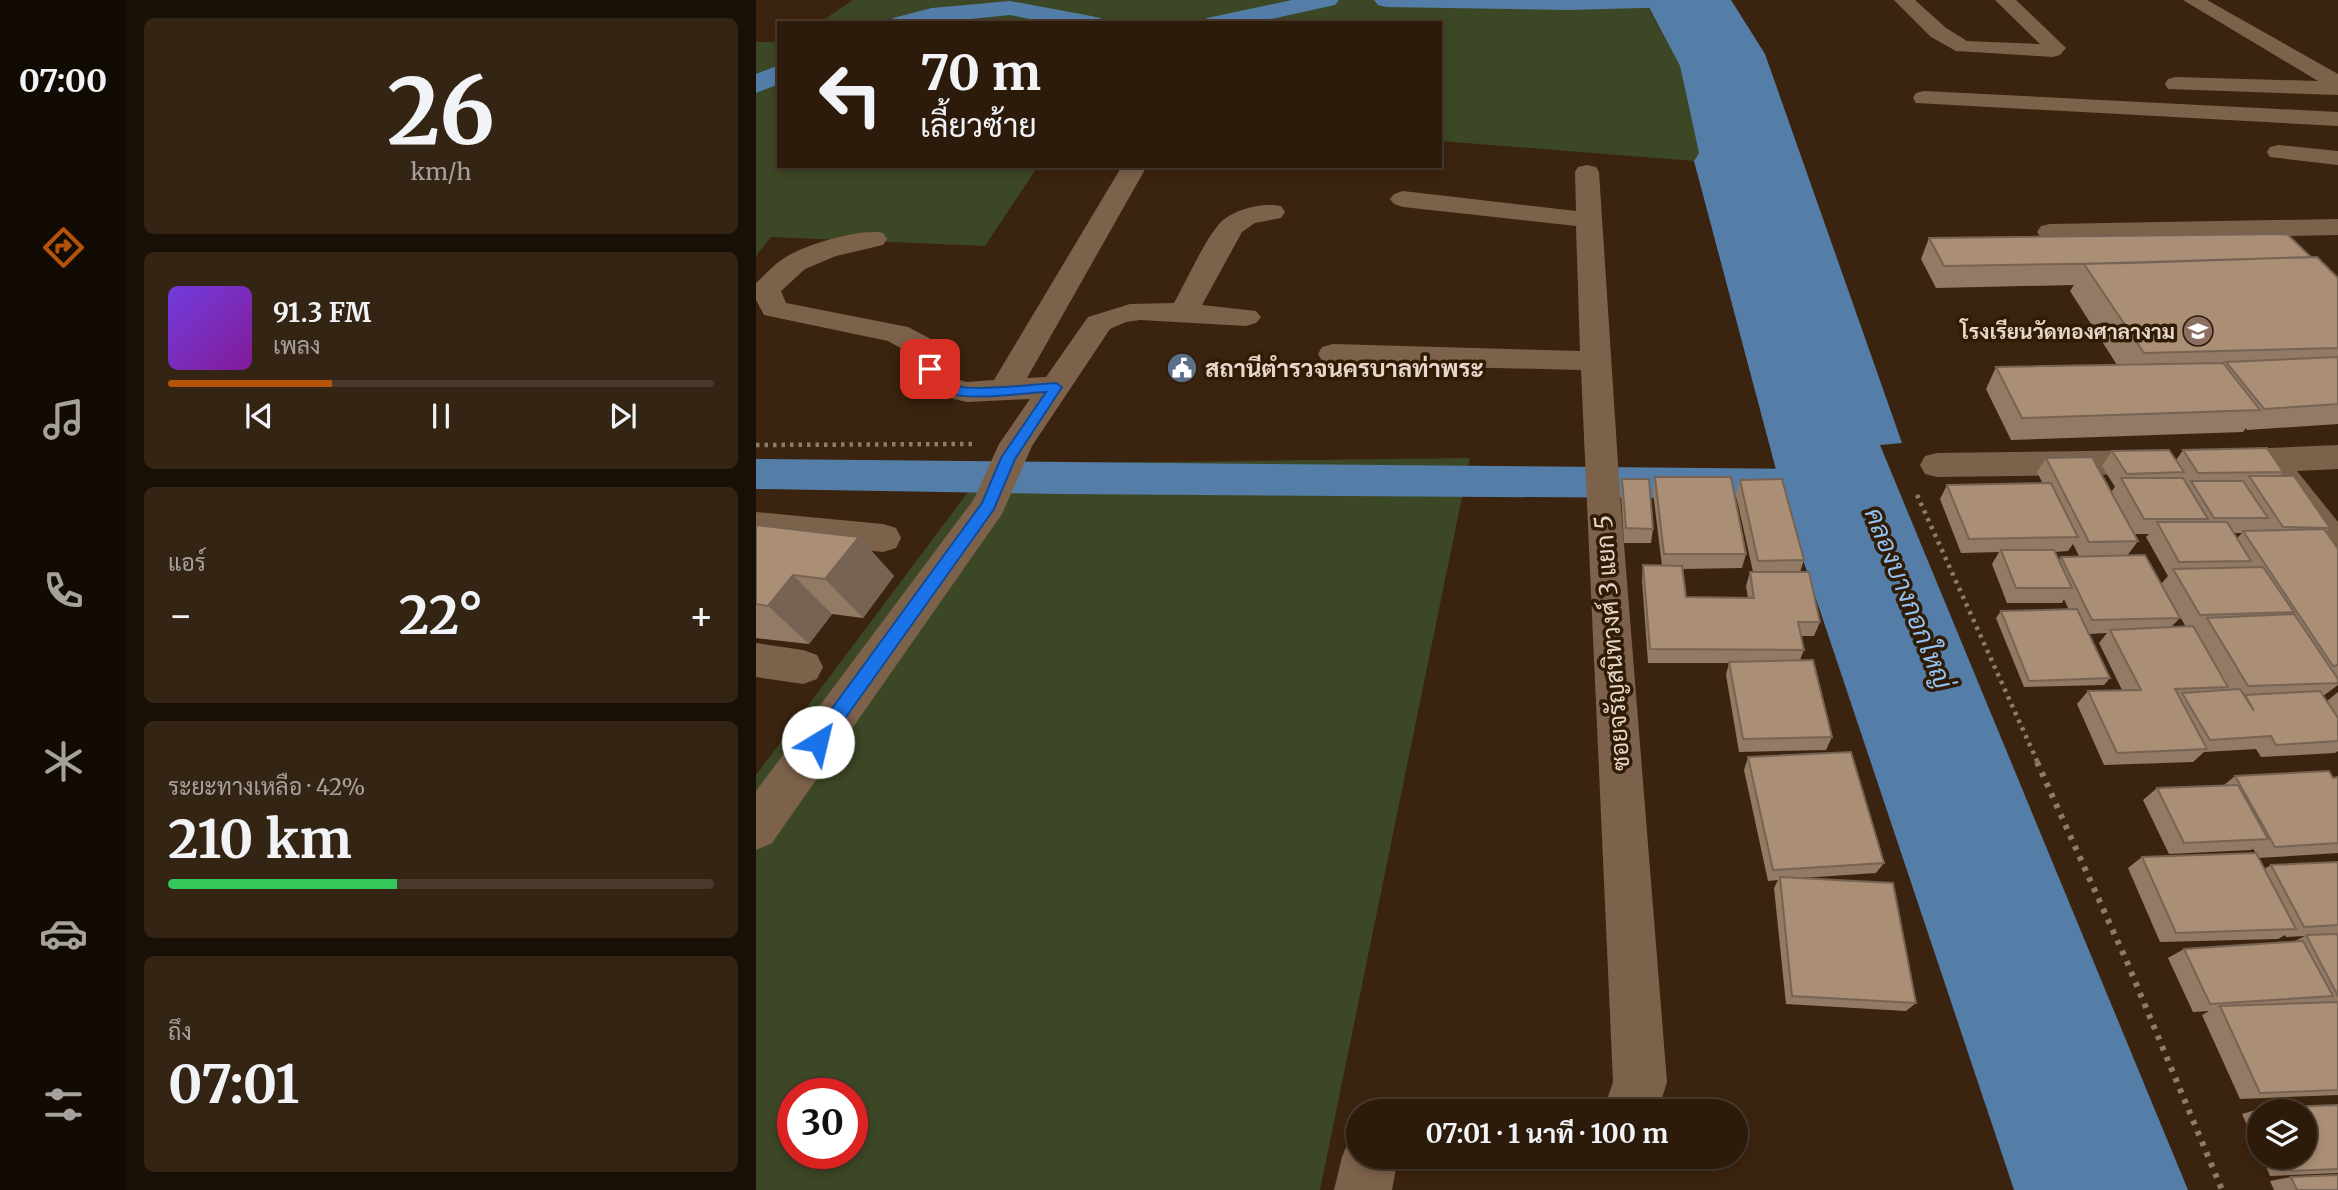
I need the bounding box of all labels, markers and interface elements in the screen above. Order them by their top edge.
text: 70 m [920,42,1041,103]
icon: left [805,49,896,140]
text: 26 [387,54,495,169]
text: 07:00 [19,61,107,101]
text: เลี้ยวซ้าย [920,106,1037,146]
text: km/h [411,157,471,186]
icon: directions [39,223,88,272]
text: 91.3 FM [273,296,371,329]
school or university icon: โรงเรียนวัดทองศาลางาม [2181,314,2215,348]
place label: โรงเรียนวัดทองศาลางาม [1958,318,2175,345]
text: เพลง [273,331,320,360]
pin [900,339,960,399]
icon: arrive [911,350,949,388]
public building icon: สถานีตำรวจนครบาลท่าพระ [1165,351,1199,385]
place label: สถานีตำรวจนครบาลท่าพระ [1205,353,1484,384]
icon: music [39,395,88,444]
icon: previous [240,397,278,435]
icon: pause [422,397,460,435]
icon: next [604,397,642,435]
water label: คลองบางกอกใหญ่ [1858,503,1961,695]
street label: ซอยจรัญสนิทวงศ์ 3 แยก 5 [1588,514,1636,772]
text: แอร์ [168,548,206,577]
icon: phone [39,566,88,615]
text: 22° [399,583,483,648]
text: − [168,592,193,639]
text: + [689,592,714,639]
position arrow [781,705,855,779]
icon: climate [39,737,88,786]
text: ระยะทางเหลือ · 42% [168,772,365,801]
text: 210 km [168,807,352,872]
icon: car [39,909,88,958]
text: ถึง [168,1017,192,1046]
text: 07:01 [168,1052,299,1117]
speed limit sign: 30 [777,1078,868,1169]
icon: filters [39,1080,88,1129]
map controls [2247,1099,2317,1169]
button: layers [2247,1099,2317,1169]
text: 07:01 · 1 นาที · 100 m [1426,1117,1668,1150]

